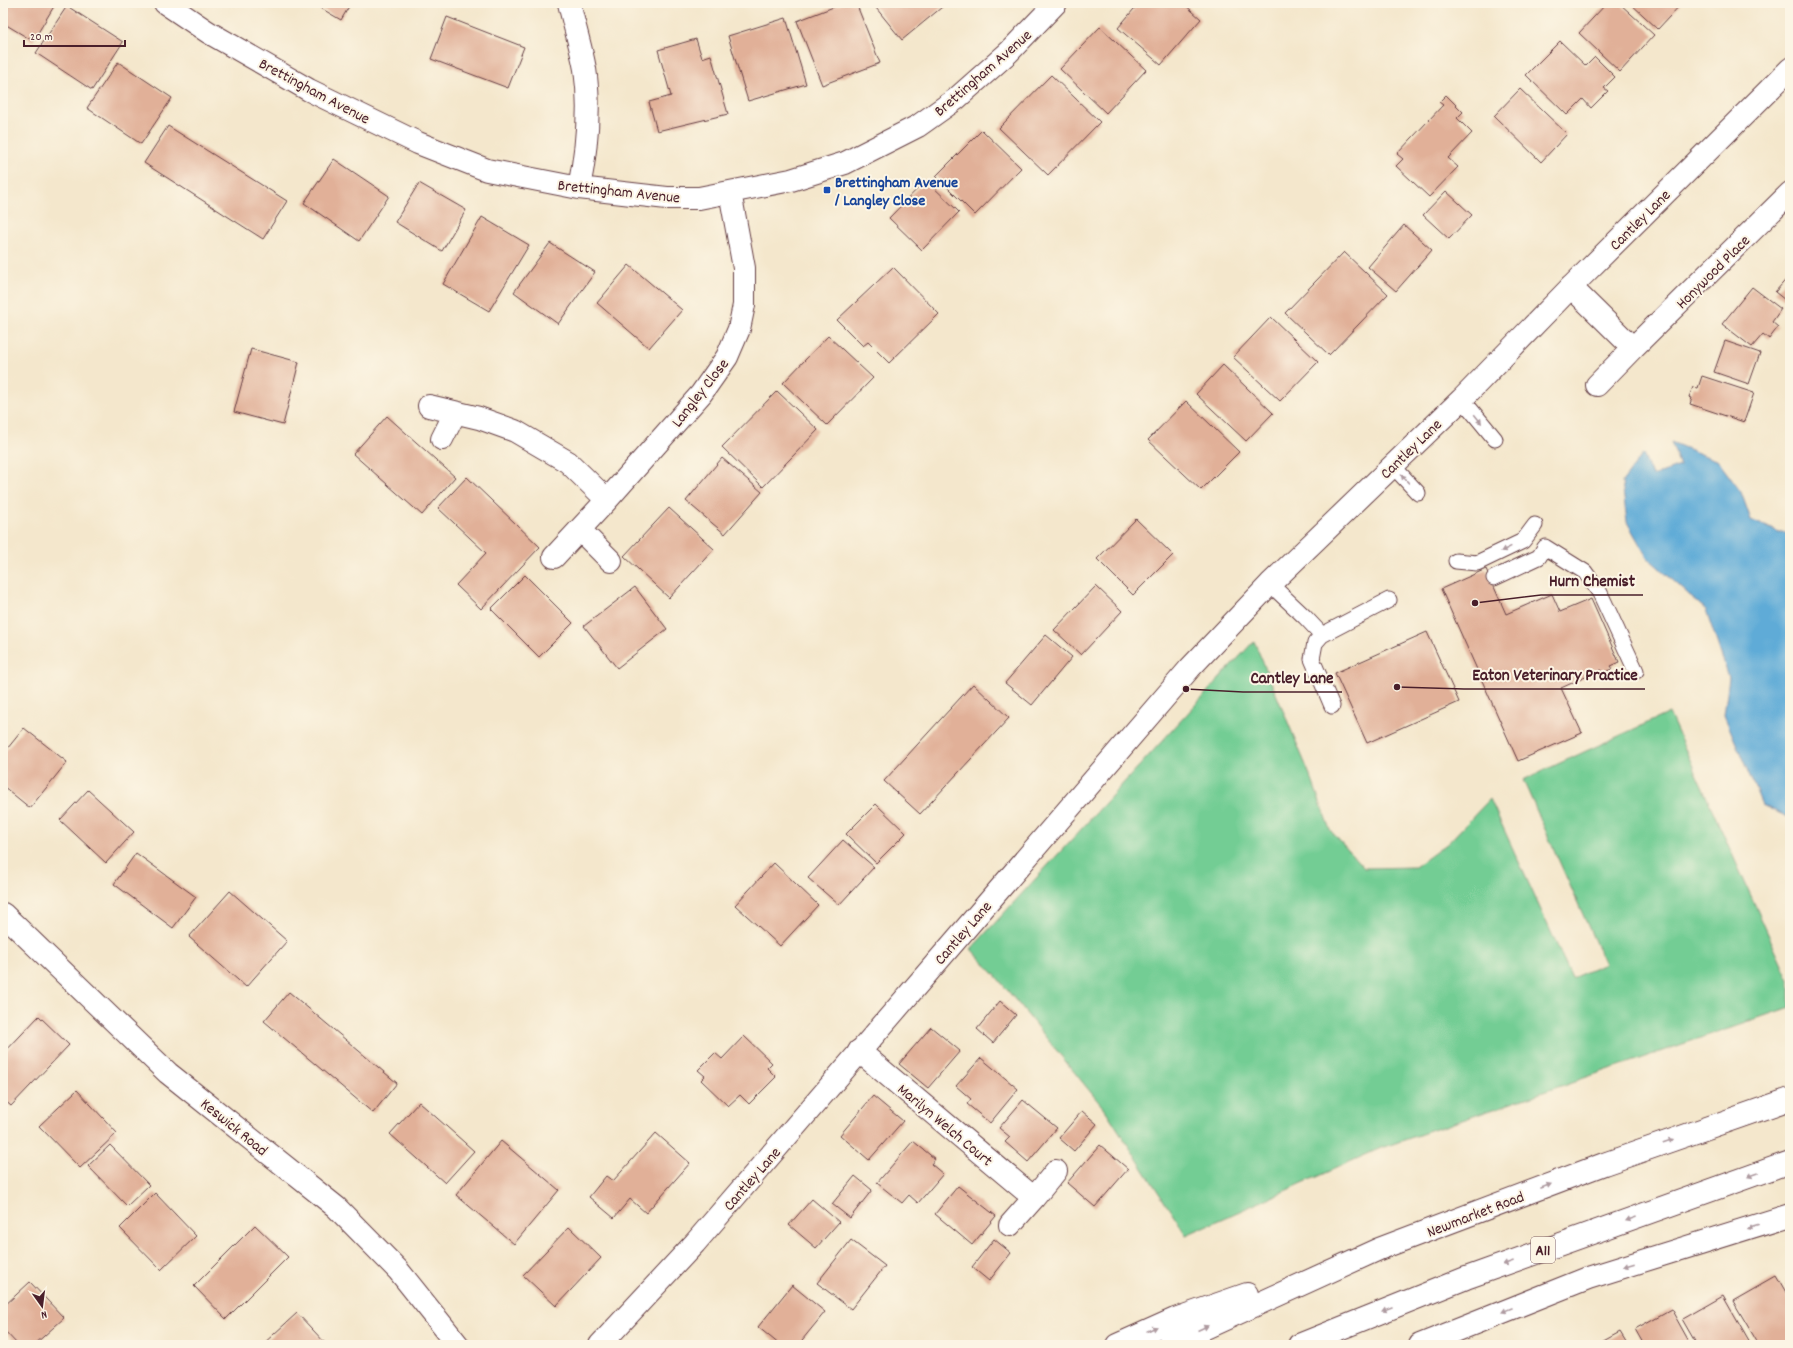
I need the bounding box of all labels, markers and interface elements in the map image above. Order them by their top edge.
scale bar [24,22,125,48]
street label: Brettingham Avenue [930,25,1038,123]
text: 20 m [30,29,53,46]
street label: Brettingham Avenue [254,53,374,131]
place label: Brettingham Avenue / Langley Close [834,172,958,213]
street label: Brettingham Avenue [556,175,681,210]
marker: Brettingham Avenue / Langley Close [822,185,832,195]
street label: Cantley Lane [1605,185,1677,257]
street label: Honywood Place [1671,230,1756,315]
street label: Langley Close [667,354,735,433]
one-way arrow [1474,413,1483,424]
street label: Cantley Lane [1376,414,1448,485]
one-way arrow [1400,474,1409,484]
one-way arrow [1500,546,1512,552]
callout: Hurn Chemist [1541,566,1643,595]
text: Hurn Chemist [1549,571,1636,595]
callout: Eaton Veterinary Practice [1464,660,1645,689]
callout: Cantley Lane [1243,663,1342,692]
text: Eaton Veterinary Practice [1472,665,1638,689]
text: Cantley Lane [1250,668,1334,692]
street label: Cantley Lane [930,897,998,971]
street label: Marilyn Welch Court [892,1079,997,1173]
street label: Keswick Road [195,1094,272,1162]
one-way arrow [1663,1138,1675,1144]
street label: Cantley Lane [719,1143,787,1217]
one-way arrow [1747,1172,1759,1178]
one-way arrow [1541,1182,1553,1188]
street label: Newmarket Road [1424,1186,1528,1244]
one-way arrow [1624,1216,1636,1222]
one-way arrow [1746,1224,1758,1230]
road number: A11 [1531,1237,1555,1263]
one-way arrow [1502,1260,1514,1266]
one-way arrow [1622,1262,1634,1268]
north arrow [22,1286,62,1326]
text: N [39,1305,49,1322]
one-way arrow [1381,1307,1393,1313]
one-way arrow [1500,1308,1512,1314]
one-way arrow [1197,1325,1209,1331]
one-way arrow [1147,1326,1158,1332]

